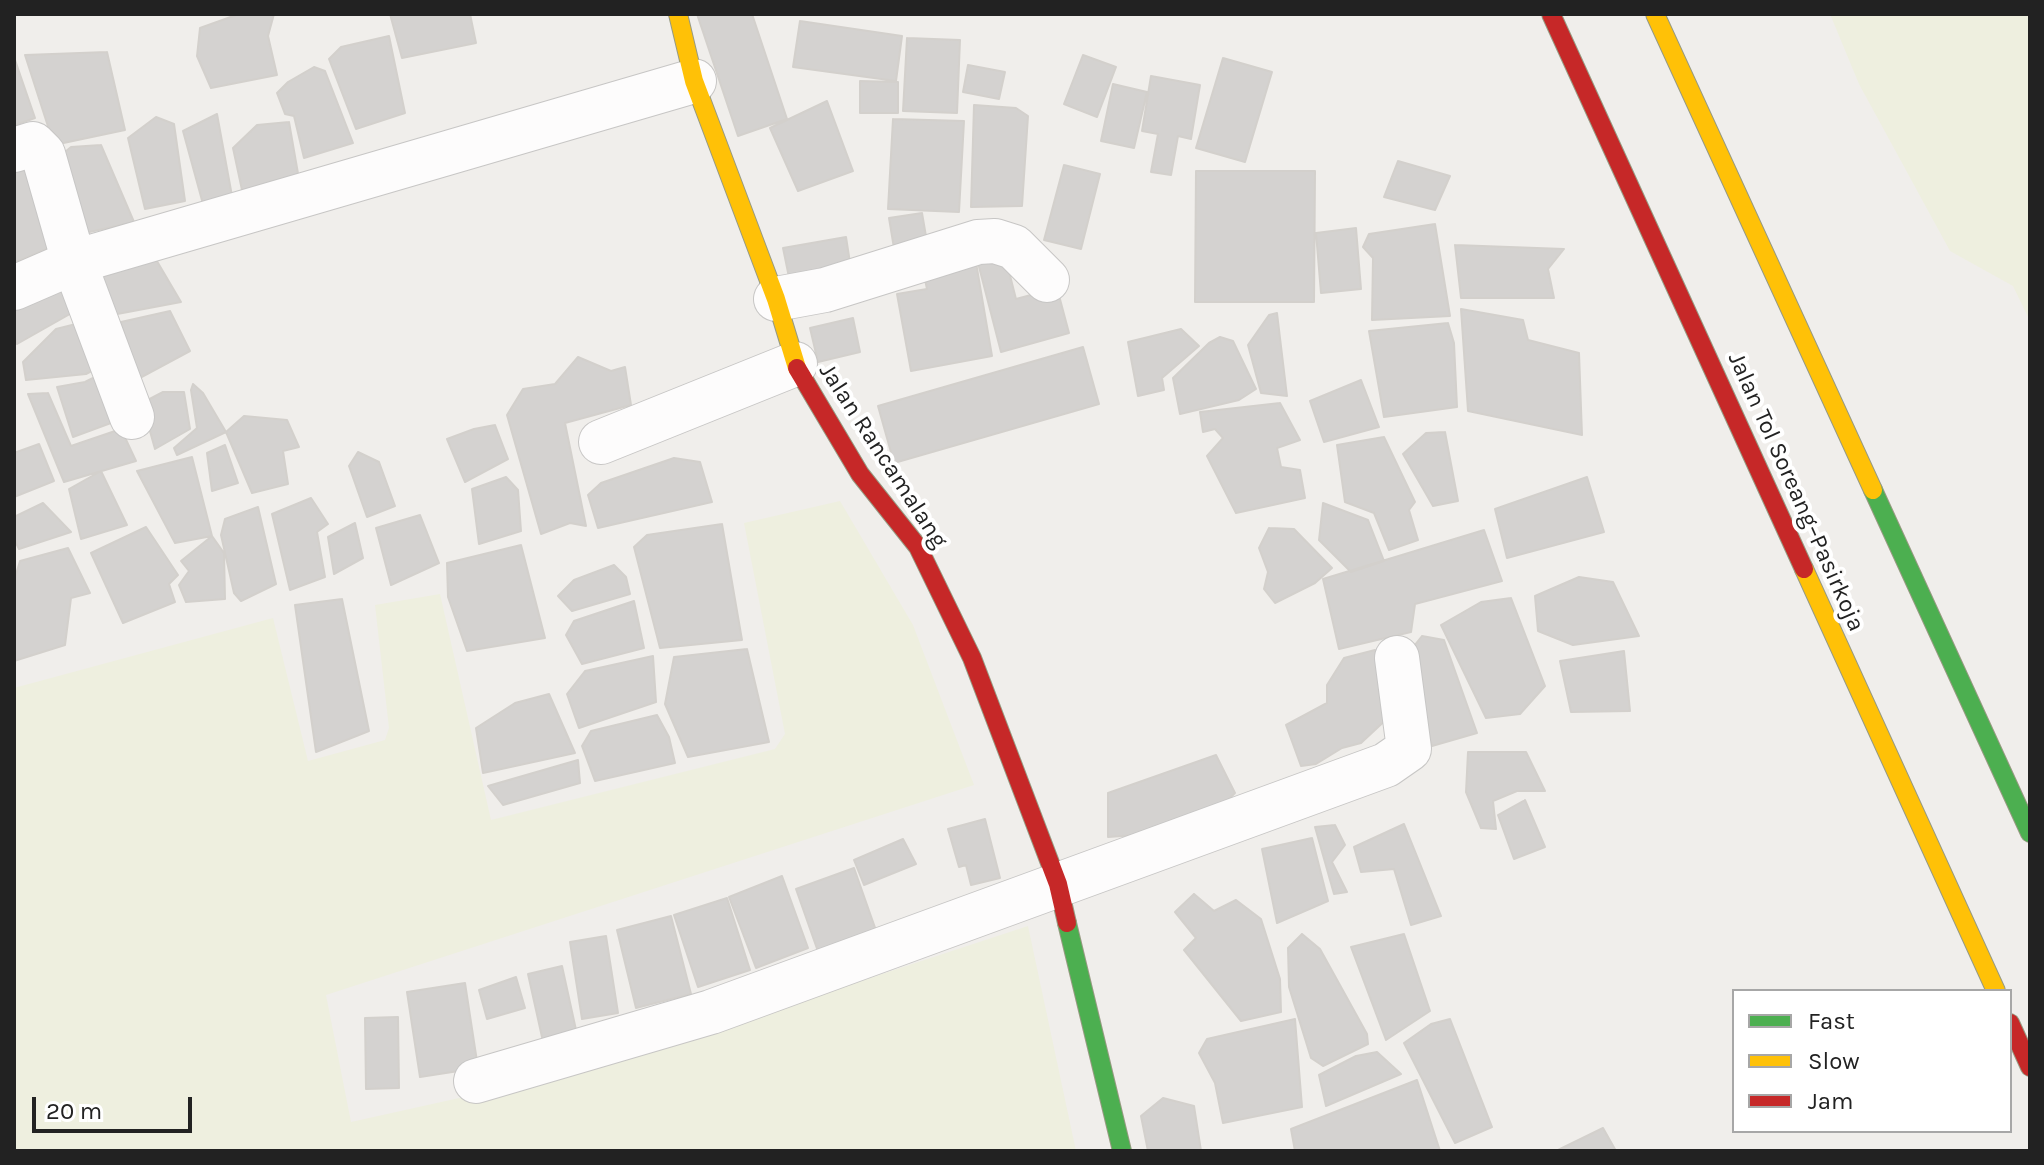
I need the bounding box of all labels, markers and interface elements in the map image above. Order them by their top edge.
street label: Jalan Tol Soreang–Pasirkoja [1721,348,1871,636]
street label: Jalan Rancamalang [812,358,954,554]
legend [1732,989,2012,1133]
text: Fast [1808,1007,1855,1035]
text: Slow [1808,1047,1860,1075]
scale bar [36,1081,196,1131]
text: Jam [1808,1087,1853,1115]
text: 20 m [46,1097,102,1125]

